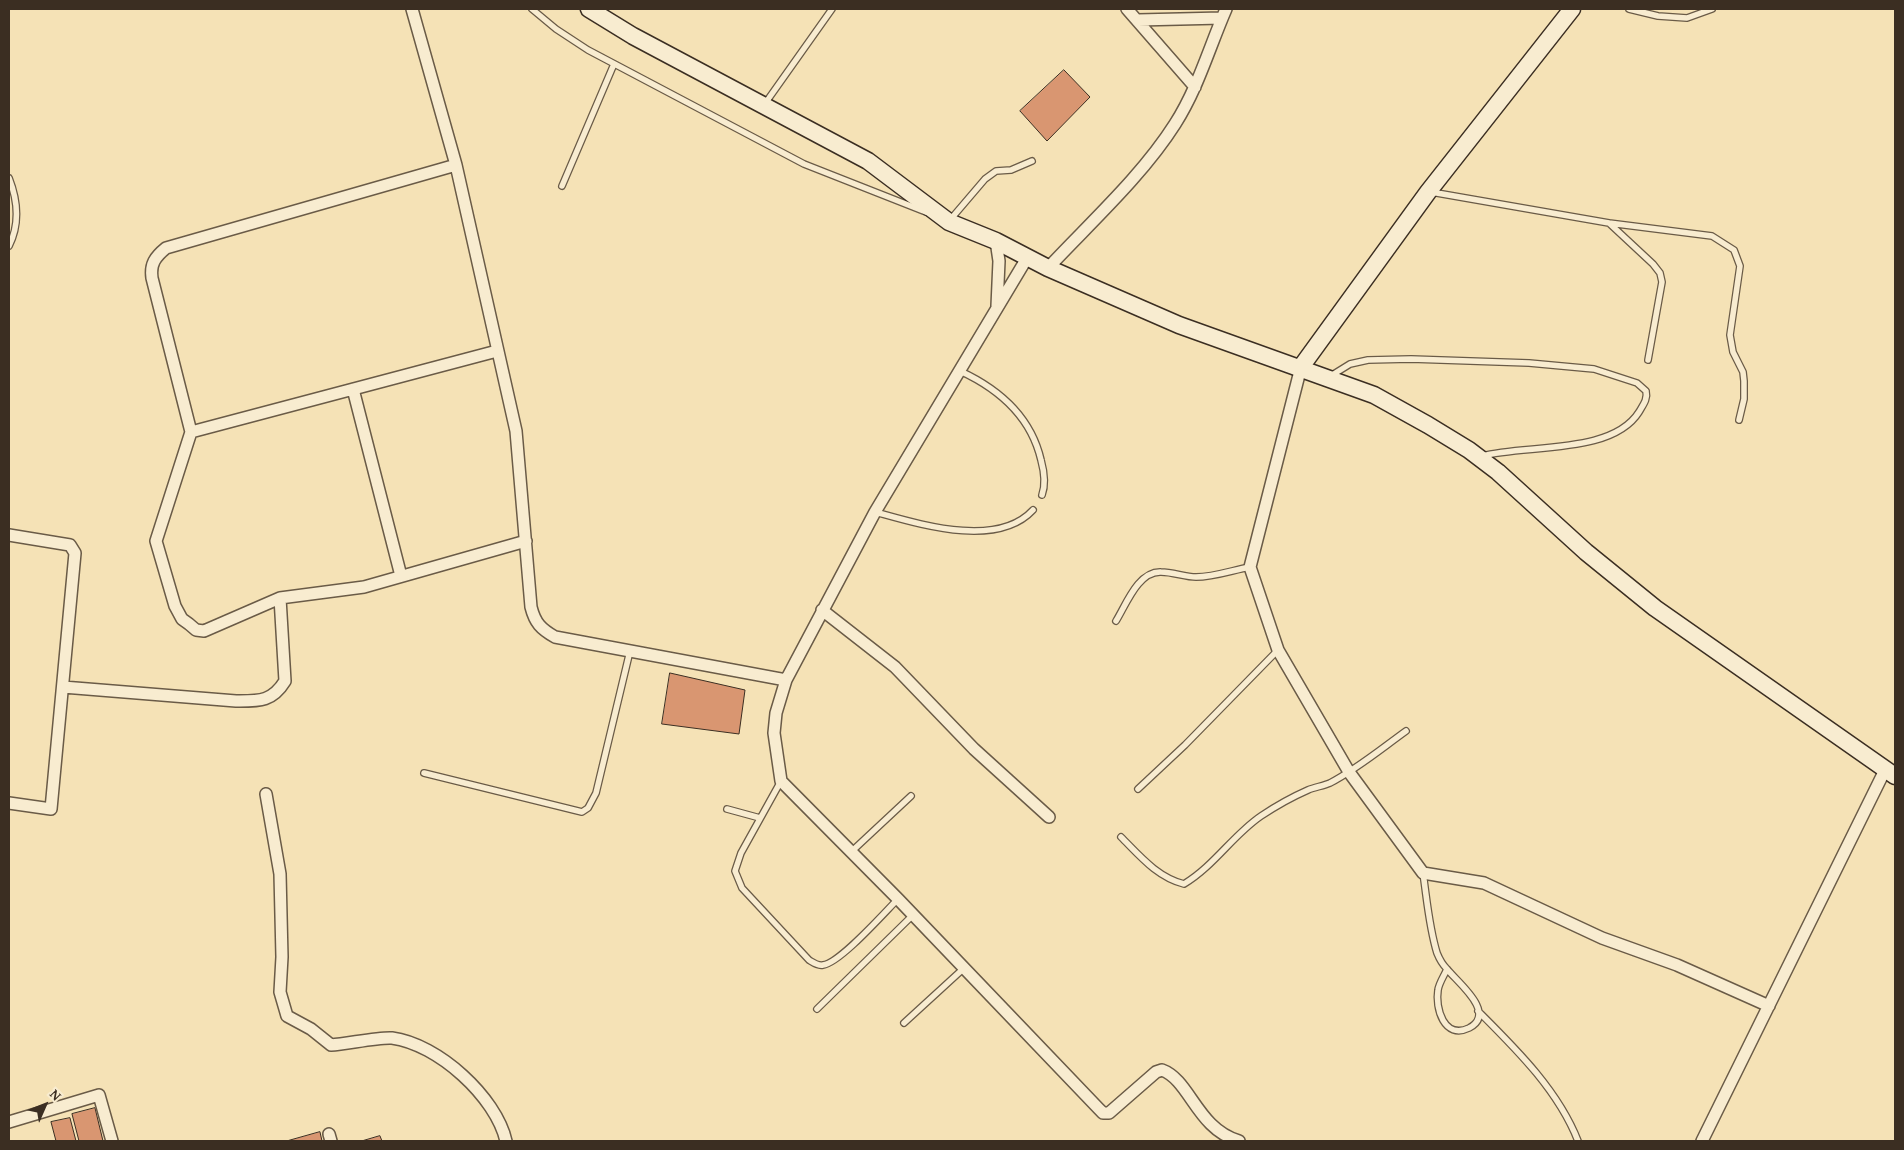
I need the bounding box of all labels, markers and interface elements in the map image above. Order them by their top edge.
north arrow [20,1080,70,1130]
text: N [45,1084,66,1105]

